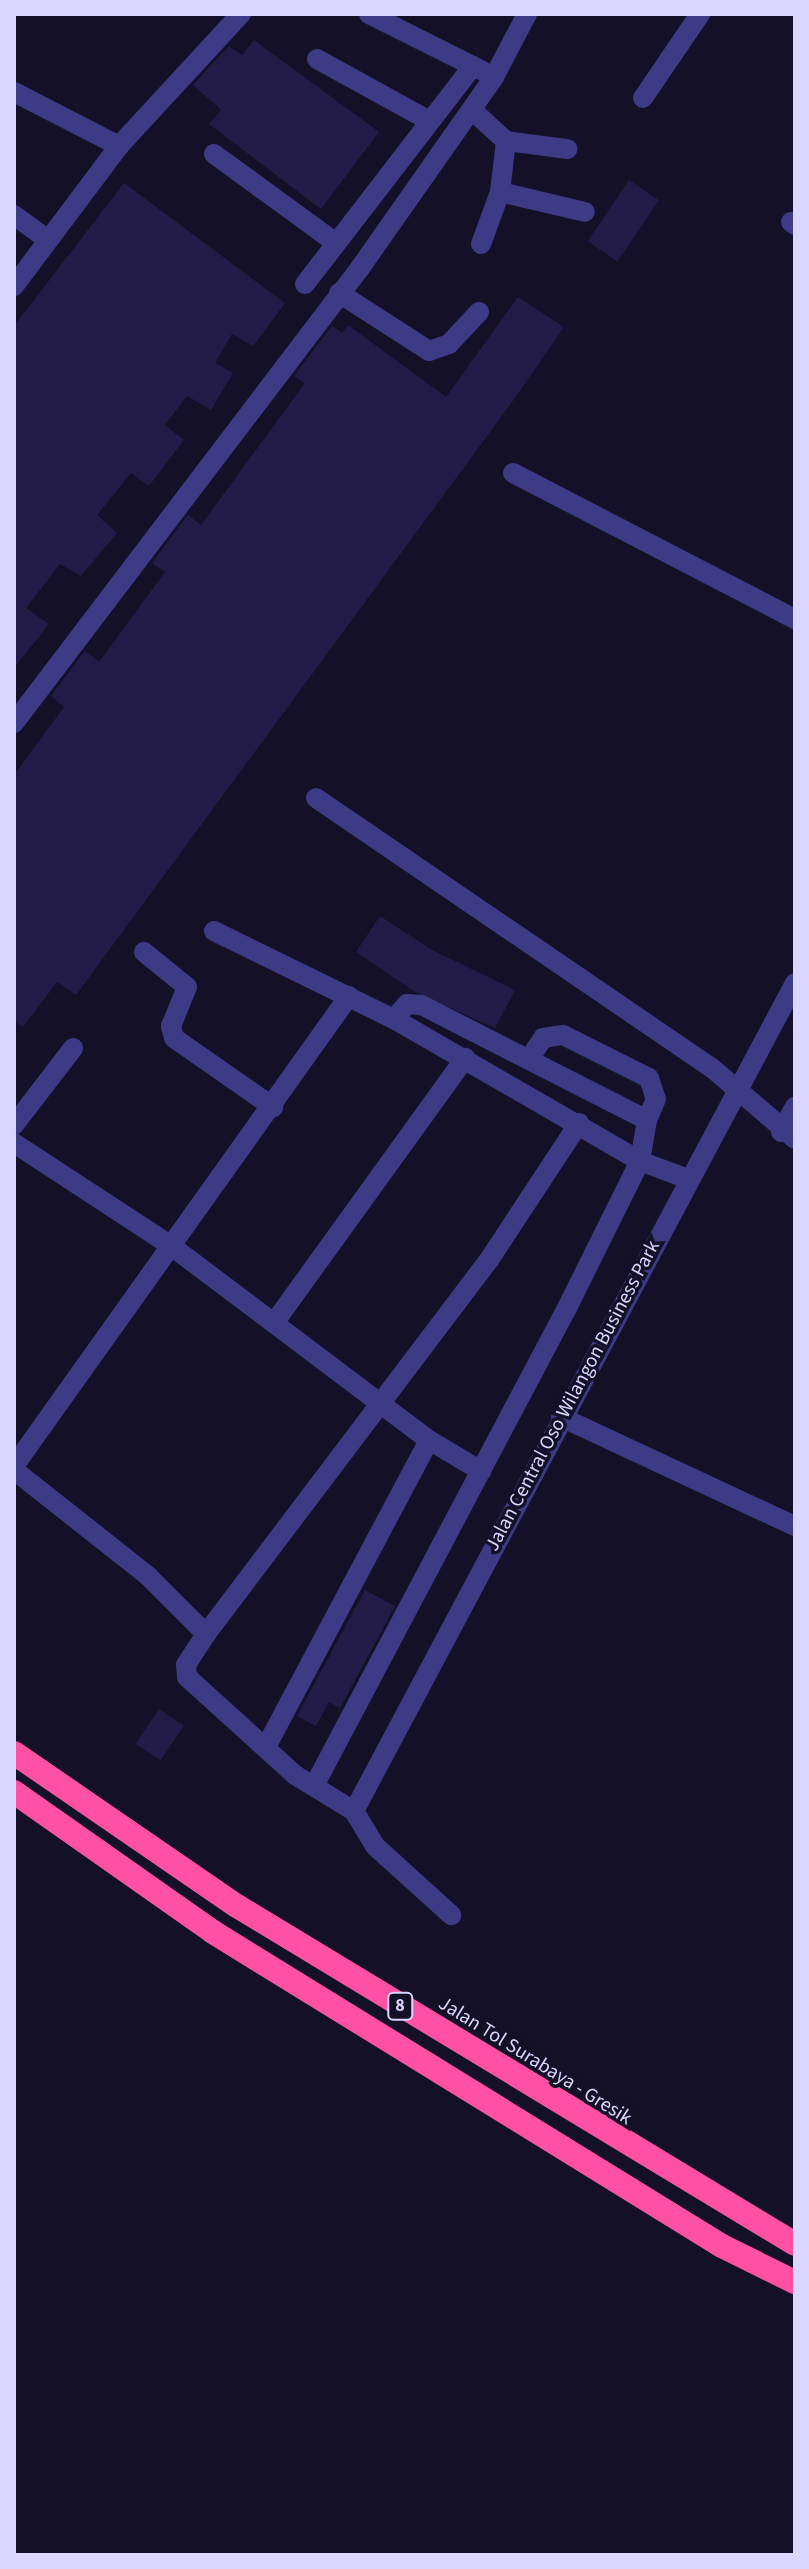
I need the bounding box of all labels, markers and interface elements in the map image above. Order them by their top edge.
street label: Jalan Central Oso Wilangon Business Park [481,1237,665,1555]
road number: 8 [386,1992,414,2020]
street label: Jalan Tol Surabaya - Gresik [434,1992,636,2130]

